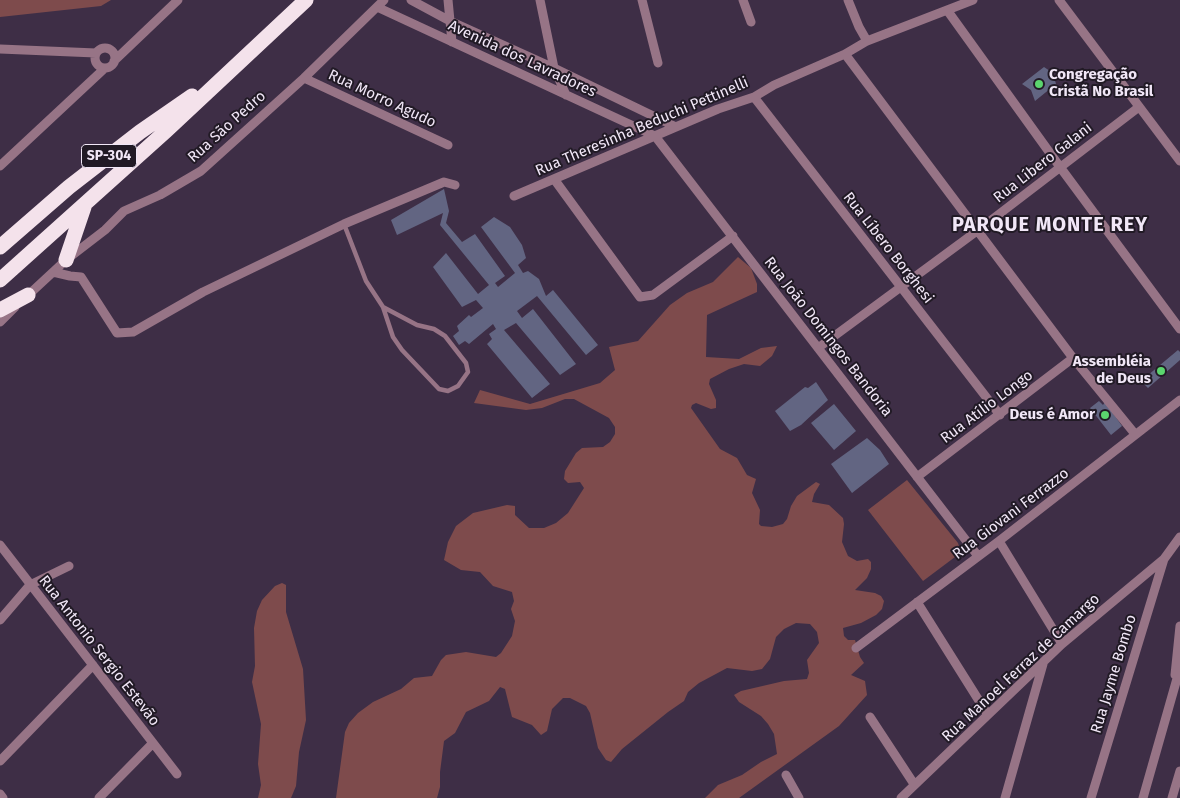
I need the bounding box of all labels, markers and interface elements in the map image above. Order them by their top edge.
street label: Avenida dos Lavradores [445,17,599,101]
street label: Rua Morro Agudo [325,66,439,132]
place label: Congregação Cristã No Brasil [1049,66,1153,101]
street label: Rua Theresinha Beduchi Pettinelli [533,74,751,180]
marker: Congregação Cristã No Brasil [1033,78,1045,90]
street label: Rua São Pedro [184,87,270,167]
street label: Rua Líbero Galani [990,119,1096,207]
road number: SP-304 [82,144,136,168]
street label: Rua Líbero Borghesi [839,189,937,307]
district label: PARQUE MONTE REY [950,213,1150,237]
street label: Rua João Domingos Bandoria [760,254,896,420]
place label: Assembléia de Deus [1073,353,1151,388]
marker: Assembléia de Deus [1155,365,1167,377]
street label: Rua Atílio Longo [937,367,1037,447]
place label: Deus é Amor [1009,406,1095,424]
marker: Deus é Amor [1099,409,1111,421]
street label: Rua Giovani Ferrazzo [949,464,1073,564]
street label: Rua Antonio Sergio Estevão [35,572,163,730]
street label: Rua Manoel Ferraz de Camargo [938,590,1104,746]
street label: Rua Jayme Bombo [1087,612,1141,736]

